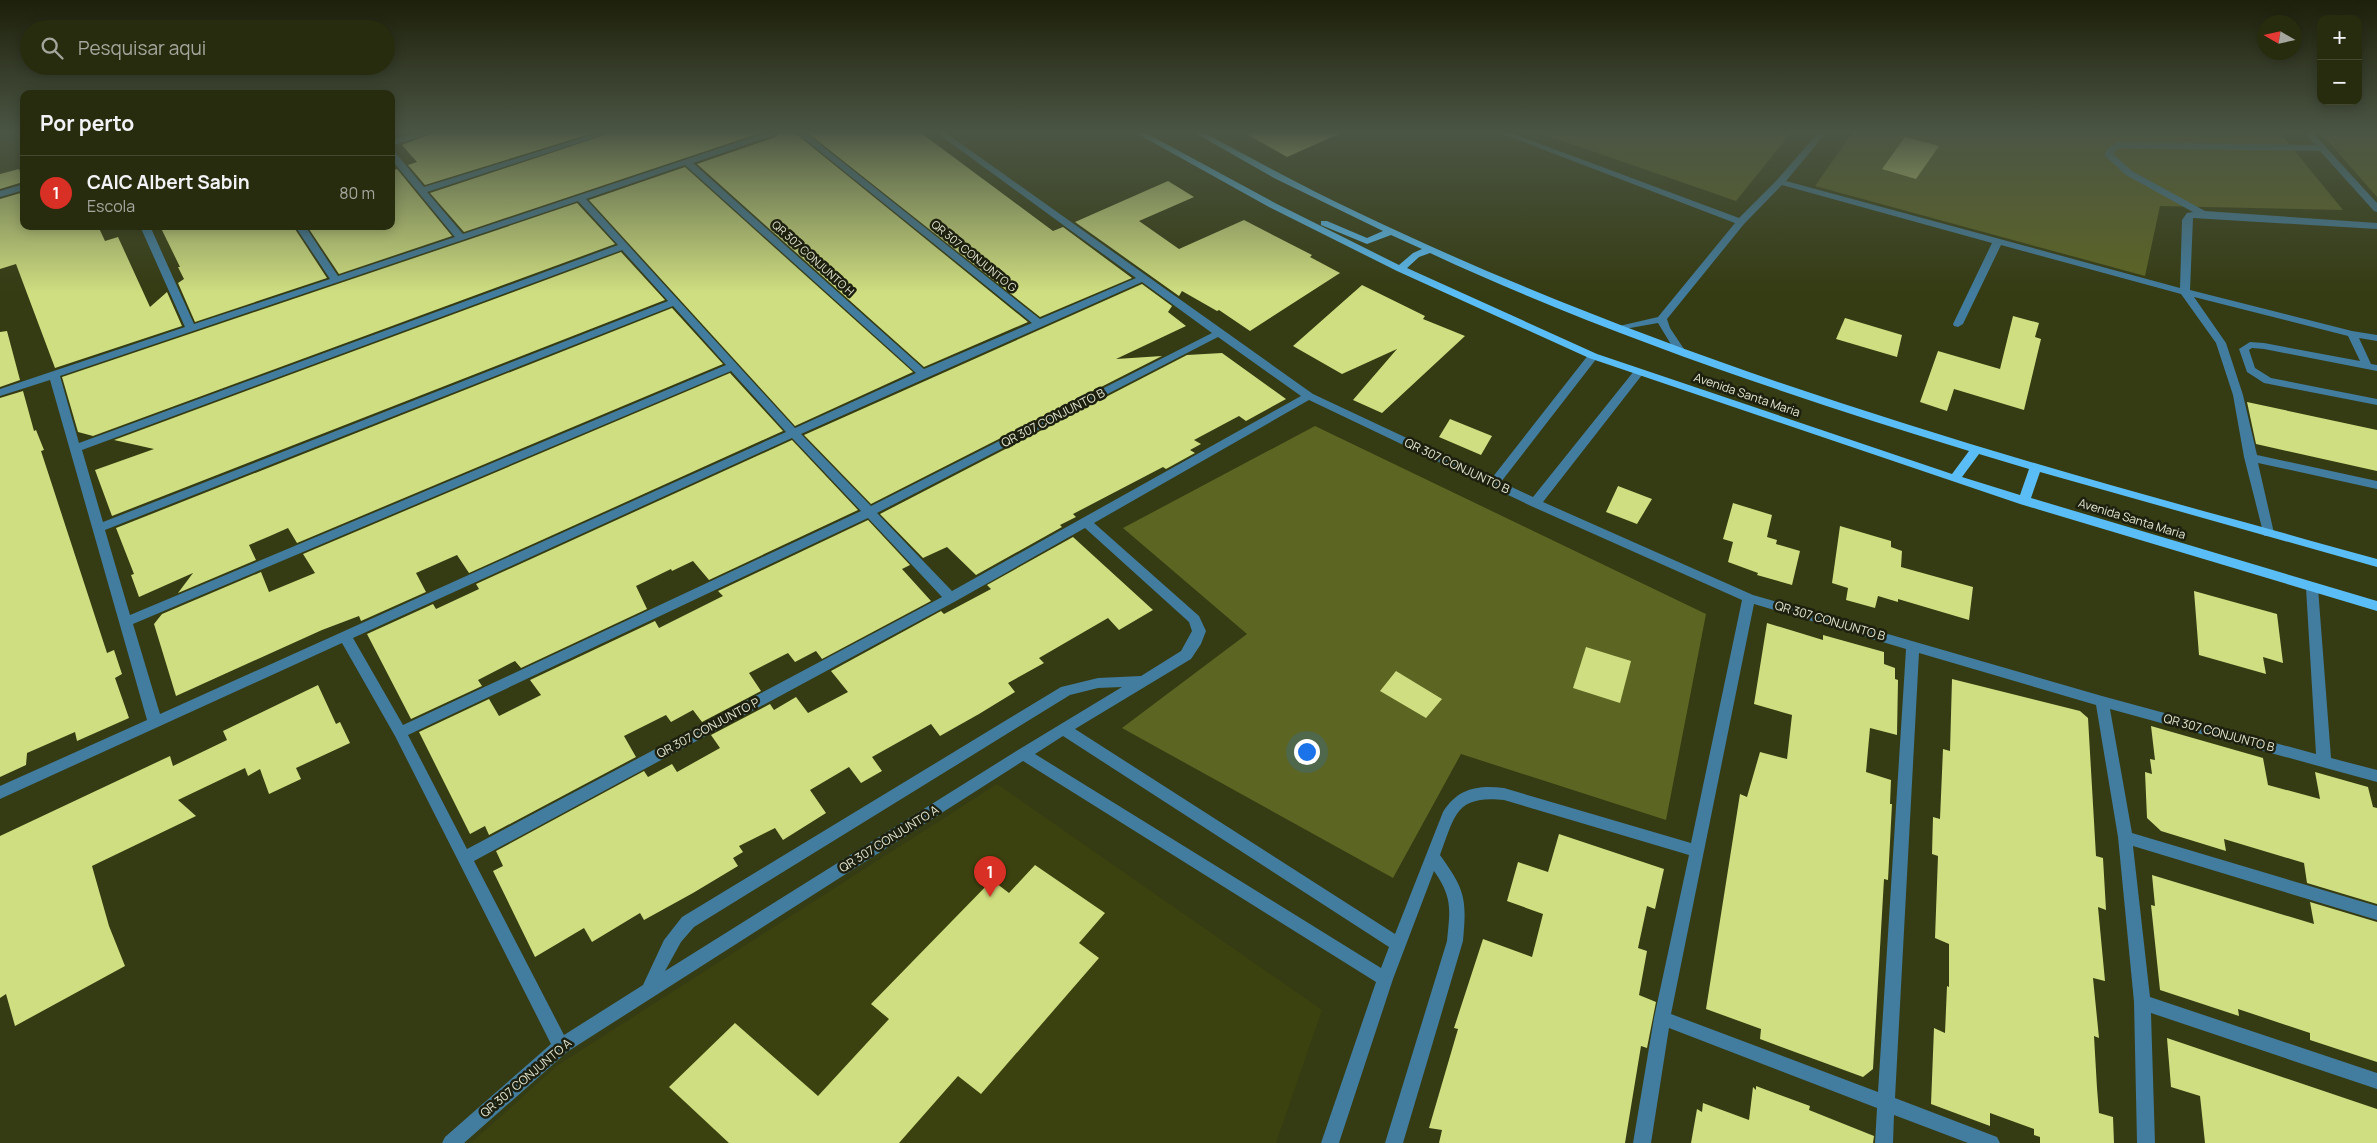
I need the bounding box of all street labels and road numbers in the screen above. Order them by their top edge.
street label: QR 307 CONJUNTO G [928,216,1020,295]
street label: QR 307 CONJUNTO H [769,217,858,299]
street label: Avenida Santa Maria [1692,368,1803,421]
street label: QR 307 CONJUNTO B [998,384,1108,451]
street label: QR 307 CONJUNTO B [1402,434,1513,497]
street label: Avenida Santa Maria [2076,494,2188,543]
street label: QR 307 CONJUNTO B [1773,597,1887,644]
street label: QR 307 CONJUNTO P [653,693,762,762]
street label: QR 307 CONJUNTO B [2162,710,2277,756]
street label: QR 307 CONJUNTO A [836,801,942,876]
street label: QR 307 CONJUNTO A [476,1034,575,1121]

